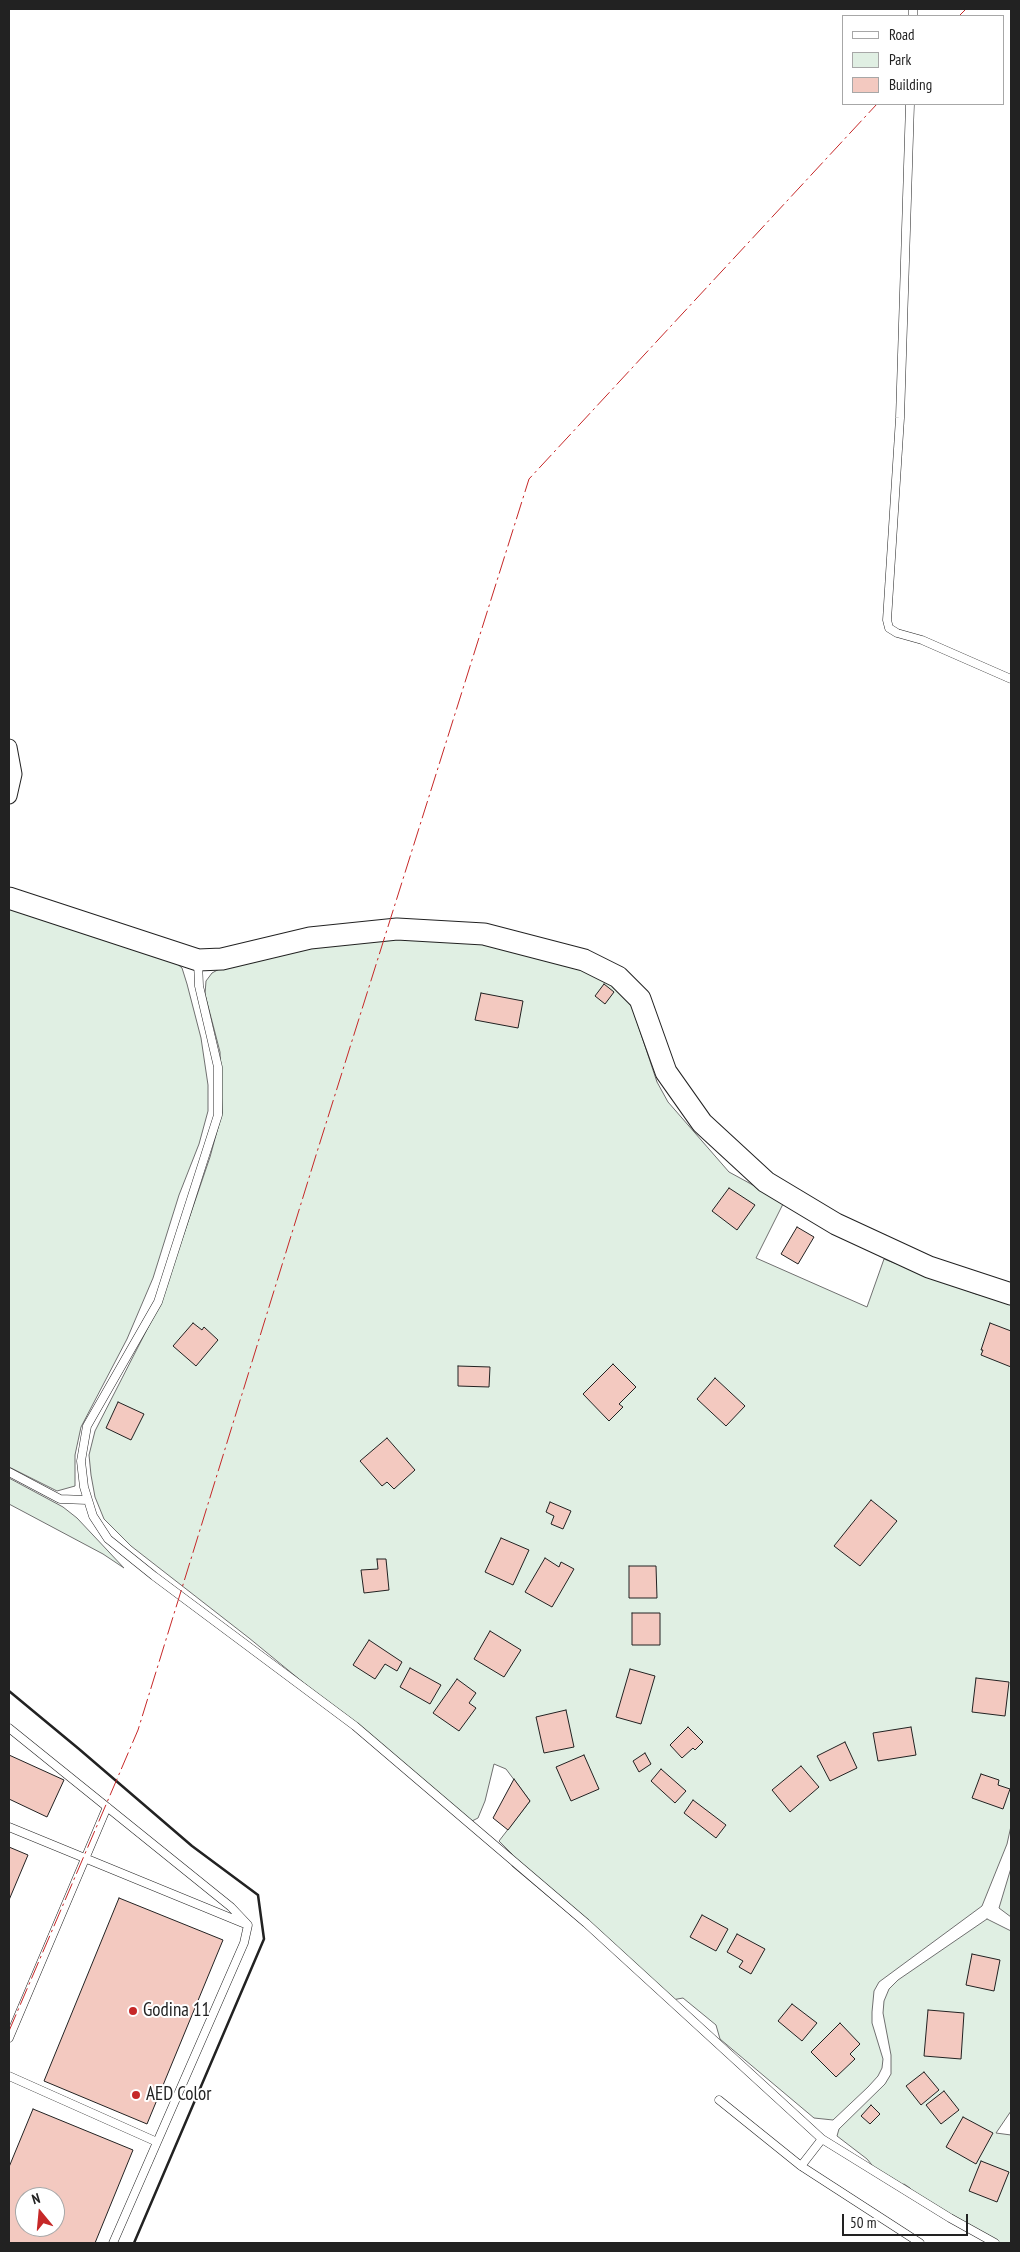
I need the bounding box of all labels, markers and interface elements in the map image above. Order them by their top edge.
legend [842,15,1005,105]
text: Road [889,25,915,44]
text: Park [889,50,911,69]
text: Building [889,75,932,94]
place label: Godina 11 [143,2000,210,2022]
marker: Godina 11 [127,2005,139,2017]
place label: AED Color [146,2084,211,2106]
marker: AED Color [130,2089,142,2101]
north arrow [15,2187,65,2237]
text: N [30,2189,42,2208]
scale bar [845,2204,971,2236]
text: 50 m [850,2213,876,2232]

